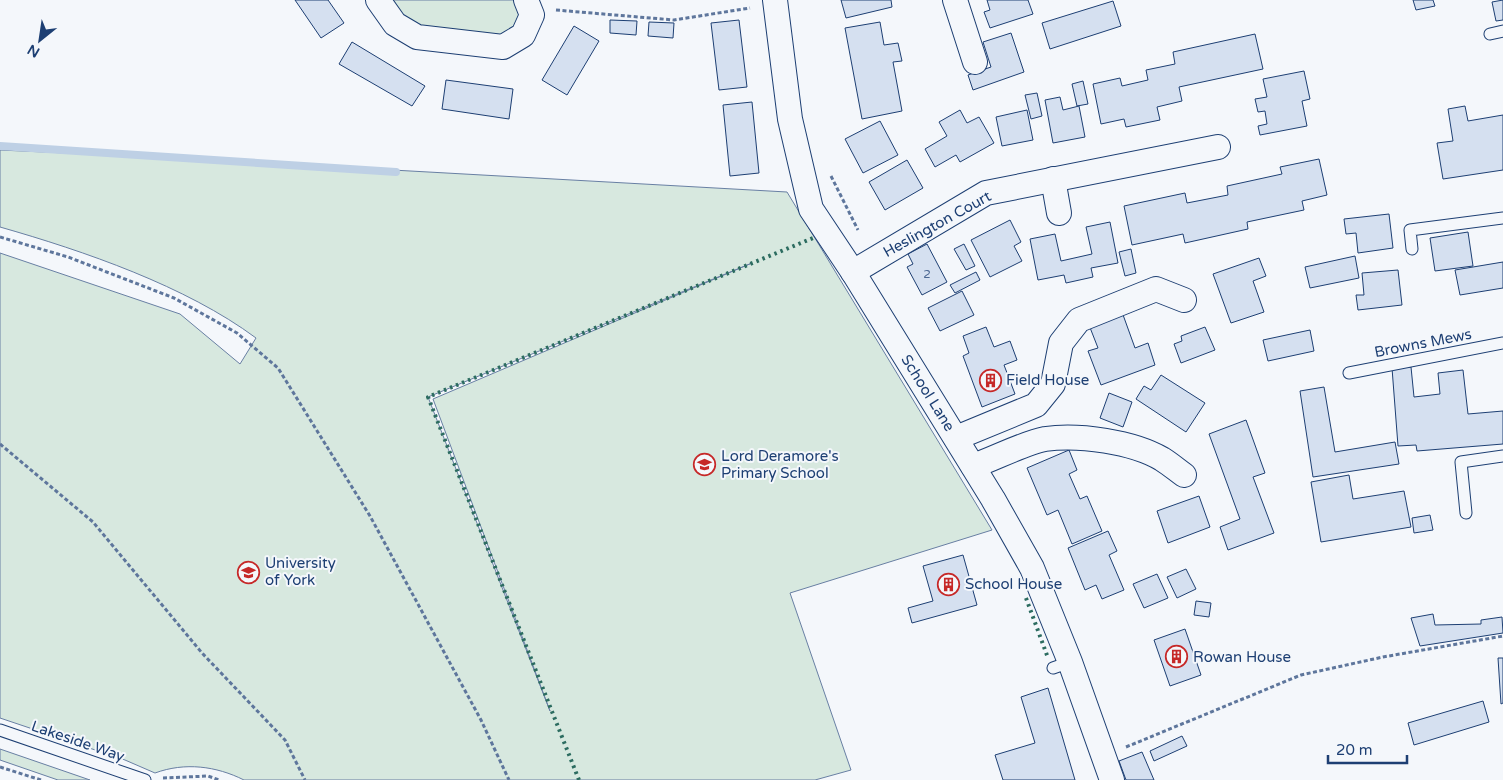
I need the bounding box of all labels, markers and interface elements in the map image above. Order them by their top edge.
north arrow [15,15,65,65]
text: N [25,41,43,61]
street label: Heslington Court [880,187,994,261]
house number: 2 [923,267,931,281]
street label: Browns Mews [1373,325,1473,361]
street label: School Lane [897,351,959,435]
building icon: Field House [978,368,1002,392]
place label: Field House [1006,371,1089,389]
place label: Lord Deramore's Primary School [721,447,839,482]
school or university icon: Lord Deramore's Primary School [693,453,717,477]
place label: University of York [265,554,336,589]
school or university icon: University of York [237,560,261,584]
building icon: School House [937,572,961,596]
place label: School House [965,575,1062,593]
building icon: Rowan House [1165,645,1189,669]
place label: Rowan House [1193,648,1291,666]
street label: Lakeside Way [29,717,127,765]
scale bar [1328,732,1407,764]
text: 20 m [1336,741,1373,759]

